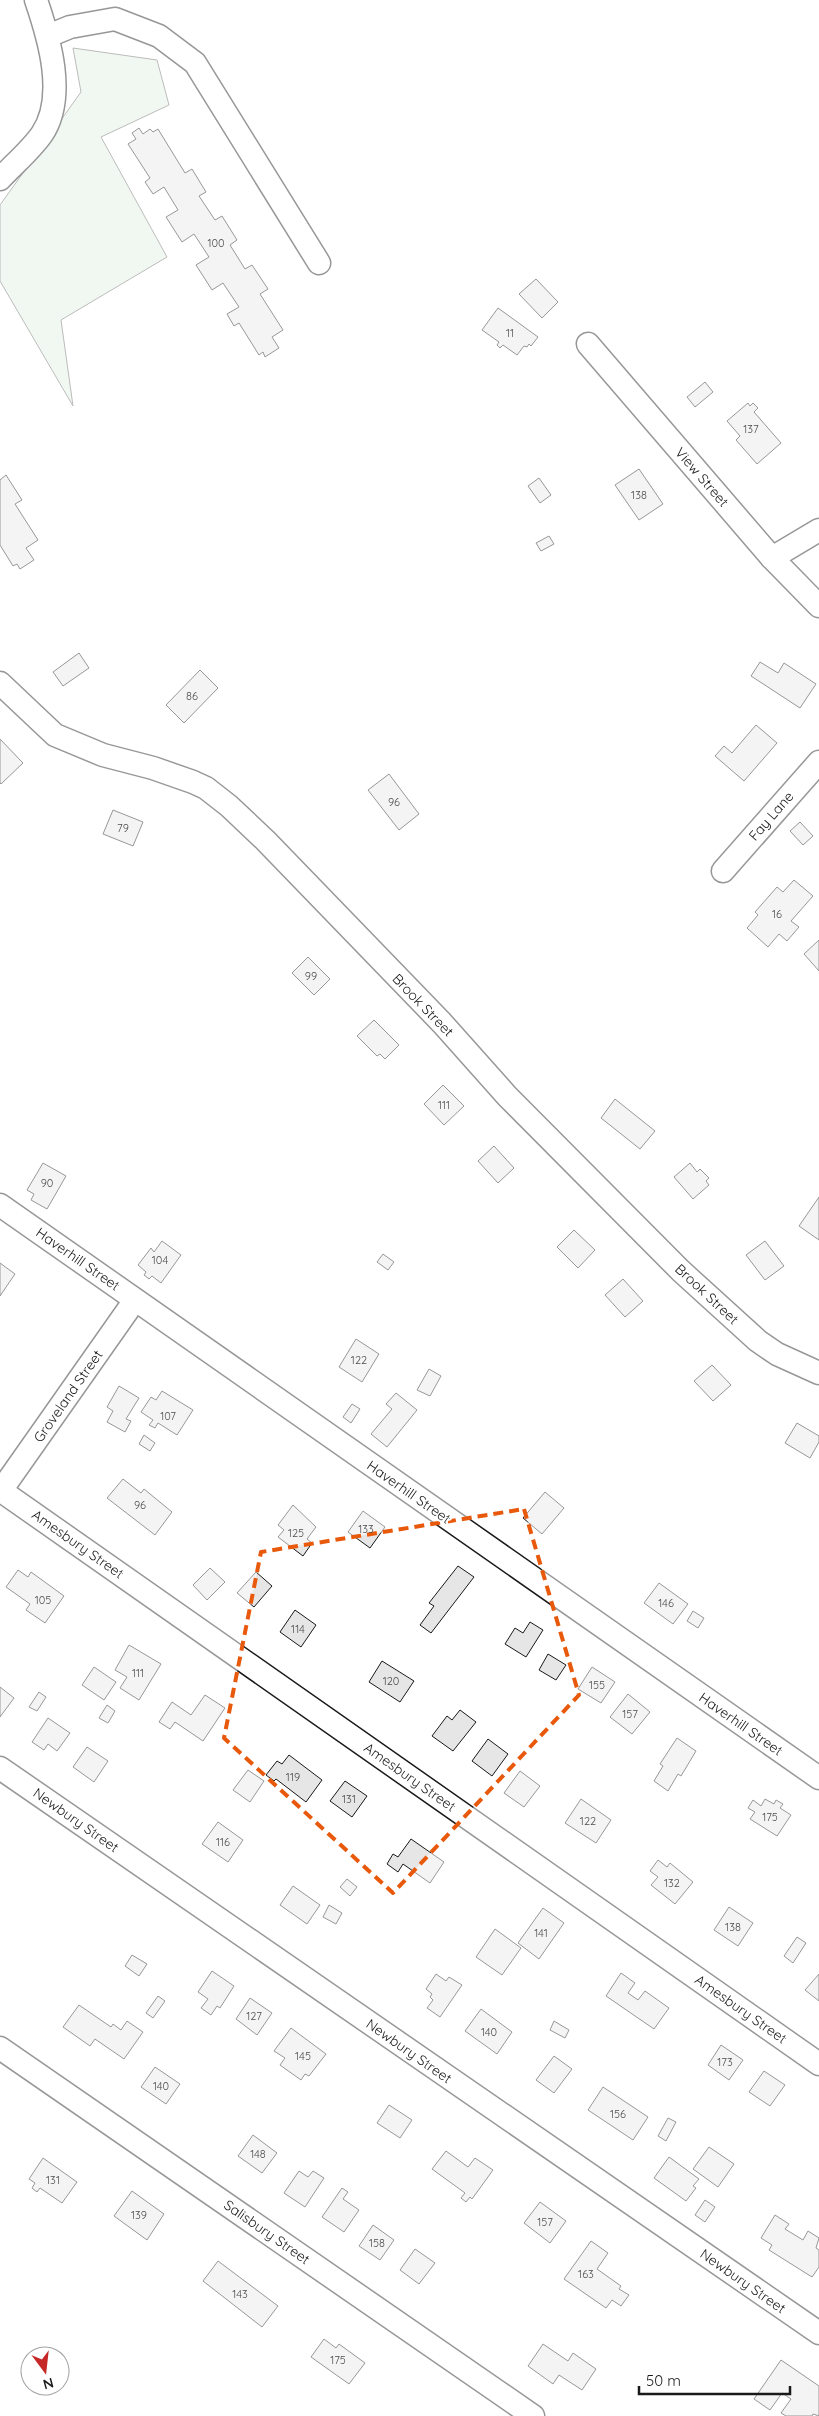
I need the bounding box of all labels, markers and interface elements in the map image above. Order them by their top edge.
house number: 100 [207,236,225,250]
house number: 11 [506,326,514,340]
house number: 137 [743,422,759,436]
street label: View Street [671,444,733,511]
house number: 138 [631,488,647,502]
house number: 86 [186,689,198,703]
street label: Fay Lane [745,787,797,844]
house number: 96 [388,795,400,809]
house number: 79 [117,821,129,835]
house number: 16 [772,907,782,921]
house number: 99 [305,969,317,983]
street label: Brook Street [389,970,458,1040]
house number: 111 [438,1098,450,1112]
house number: 90 [41,1176,53,1190]
street label: Haverhill Street [32,1223,124,1295]
house number: 104 [152,1253,168,1267]
street label: Brook Street [671,1260,743,1328]
street label: Groveland Street [29,1346,107,1446]
house number: 122 [351,1353,367,1367]
house number: 107 [160,1409,176,1423]
street label: Haverhill Street [363,1456,455,1528]
house number: 96 [134,1498,146,1512]
street label: Amesbury Street [29,1506,128,1583]
house number: 133 [358,1522,374,1536]
house number: 125 [288,1526,304,1540]
house number: 105 [35,1593,51,1607]
house number: 146 [658,1596,674,1610]
house number: 114 [291,1622,305,1636]
house number: 111 [132,1666,144,1680]
house number: 120 [383,1674,399,1688]
house number: 155 [589,1678,605,1692]
street label: Haverhill Street [695,1688,787,1760]
house number: 157 [622,1707,638,1721]
street label: Amesbury Street [361,1739,460,1816]
house number: 119 [286,1770,300,1784]
street label: Newbury Street [30,1784,123,1856]
house number: 131 [342,1792,356,1806]
house number: 175 [762,1810,778,1824]
house number: 122 [580,1814,596,1828]
house number: 116 [216,1835,230,1849]
house number: 132 [664,1876,680,1890]
house number: 138 [725,1920,741,1934]
house number: 141 [534,1926,548,1940]
street label: Amesbury Street [692,1971,791,2048]
house number: 127 [246,2009,262,2023]
street label: Newbury Street [363,2015,456,2087]
house number: 140 [481,2025,497,2039]
house number: 145 [295,2049,311,2063]
house number: 173 [717,2055,733,2069]
house number: 140 [153,2079,169,2093]
house number: 156 [610,2107,626,2121]
house number: 148 [250,2147,266,2161]
house number: 131 [46,2173,60,2187]
street label: Salisbury Street [220,2196,314,2268]
house number: 139 [131,2208,147,2222]
house number: 157 [537,2215,553,2229]
house number: 158 [369,2236,385,2250]
street label: Newbury Street [697,2245,790,2317]
house number: 163 [578,2267,594,2281]
house number: 143 [232,2287,248,2301]
north arrow [20,2346,70,2396]
house number: 175 [330,2353,346,2367]
scale bar [639,2364,790,2396]
text: 50 m [646,2371,681,2390]
text: N [41,2374,56,2394]

